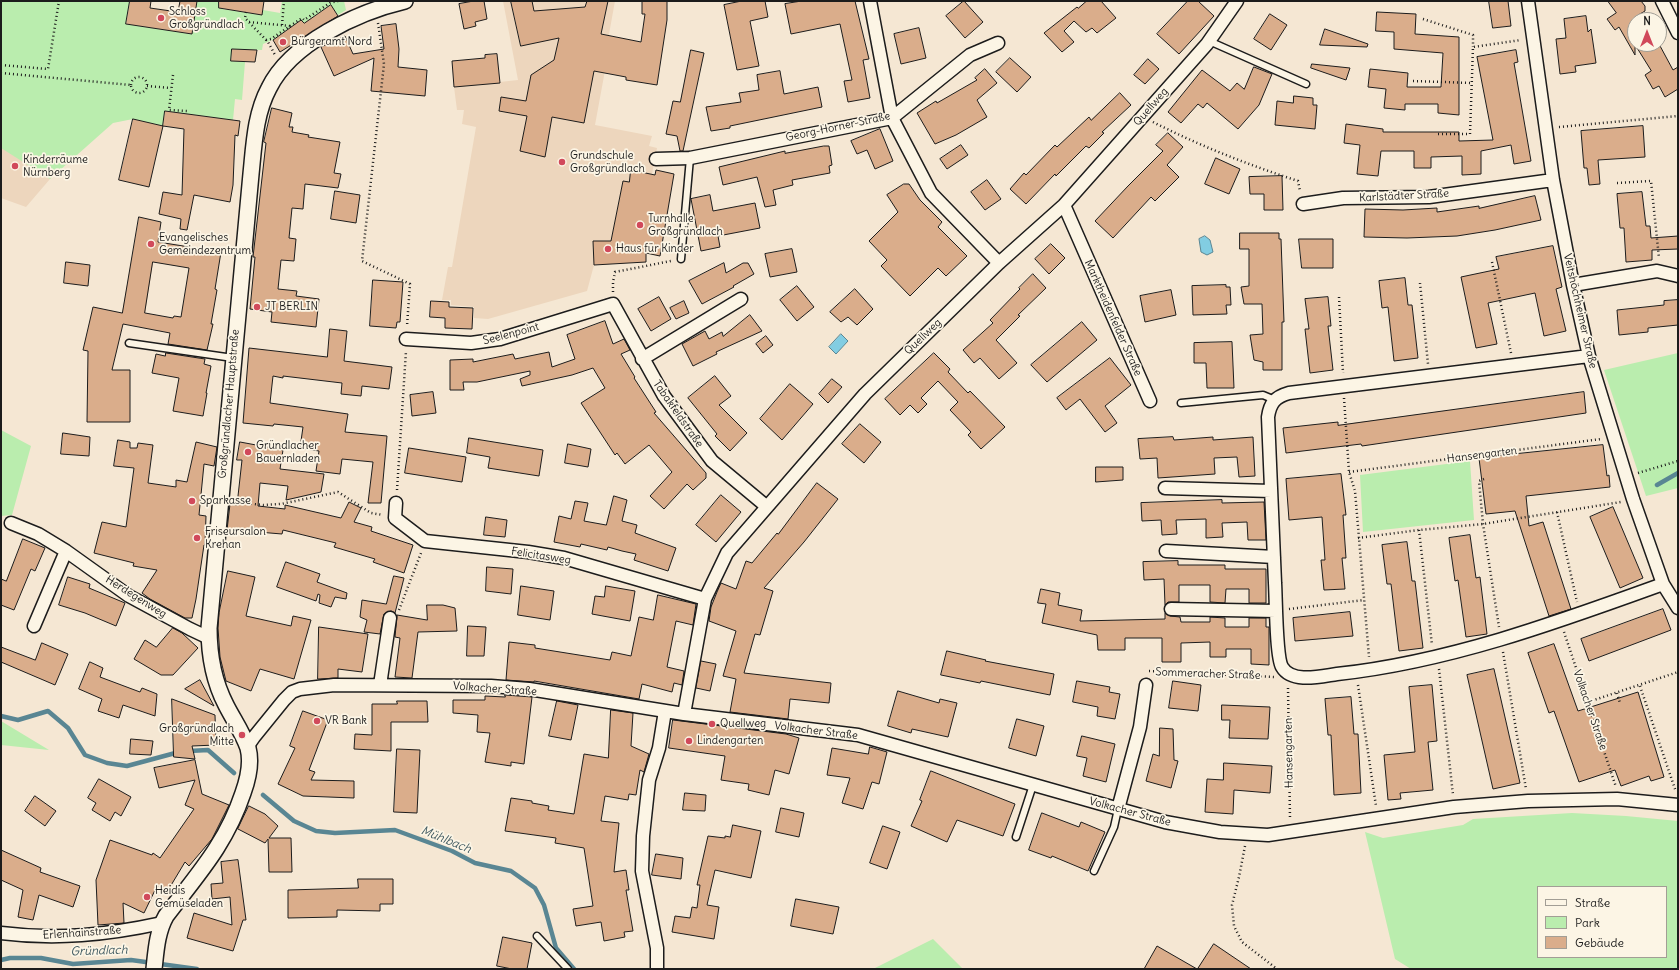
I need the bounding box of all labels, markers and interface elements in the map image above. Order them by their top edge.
place label: Schloss Großgründlach [169,5,244,31]
north arrow [1627,12,1667,52]
marker: Schloss Großgründlach [156,13,166,23]
text: N [1643,14,1651,28]
place label: Bürgeramt Nord [291,35,372,49]
marker: Bürgeramt Nord [278,37,288,47]
street label: Quellweg [1131,85,1171,129]
street label: Georg-Horner-Straße [785,109,891,145]
place label: Grundschule Großgründlach [570,149,645,175]
place label: Kinderräume Nürnberg [23,153,88,179]
marker: Grundschule Großgründlach [557,157,567,167]
marker: Kinderräume Nürnberg [10,161,20,171]
street label: Karlstädter Straße [1359,187,1449,205]
place label: Turnhalle Großgründlach [648,212,723,238]
marker: Turnhalle Großgründlach [635,220,645,230]
place label: Evangelisches Gemeindezentrum [159,231,251,257]
marker: Evangelisches Gemeindezentrum [146,239,156,249]
place label: Haus für Kinder [616,242,694,256]
marker: Haus für Kinder [603,244,613,254]
street label: Veitshöchheimer Straße [1560,252,1600,370]
street label: Marktheidenfelder Straße [1081,258,1145,378]
place label: JT BERLIN [265,300,318,314]
marker: JT BERLIN [252,302,262,312]
street label: Quellweg [902,316,944,358]
street label: Seelenpoint [481,320,541,348]
street label: Großgründlacher Hauptstraße [216,329,242,479]
street label: Tabakfeldstraße [650,378,706,450]
place label: Gründlacher Bauernladen [256,439,320,465]
street label: Hansengarten [1446,444,1518,466]
marker: Gründlacher Bauernladen [243,447,253,457]
place label: Sparkasse [200,494,251,508]
marker: Sparkasse [187,496,197,506]
place label: Friseursalon Krehan [205,525,266,551]
marker: Friseursalon Krehan [192,533,202,543]
street label: Felicitasweg [510,545,572,567]
street label: Herdegenweg [103,573,169,621]
street label: Sommeracher Straße [1155,666,1261,682]
street label: Volkacher Straße [1570,668,1610,752]
street label: Volkacher Straße [453,679,537,699]
place label: VR Bank [325,714,367,728]
marker: VR Bank [312,716,322,726]
place label: Quellweg [720,717,766,731]
street label: Hansengarten [1282,718,1296,788]
marker: Quellweg [707,719,717,729]
street label: Volkacher Straße [773,719,859,743]
place label: Großgründlach Mitte [159,722,234,748]
marker: Großgründlach Mitte [237,730,247,740]
place label: Lindengarten [697,734,763,748]
marker: Lindengarten [684,736,694,746]
street label: Volkacher Straße [1088,795,1172,829]
water label: Mühlbach [419,823,473,857]
place label: Heidis Gemüseladen [155,884,223,910]
legend [1537,886,1667,958]
marker: Heidis Gemüseladen [142,892,152,902]
text: Straße [1575,895,1610,910]
text: Park [1575,915,1600,930]
street label: Erlenhainstraße [42,924,122,942]
text: Gebäude [1575,935,1624,950]
water label: Gründlach [70,943,128,959]

